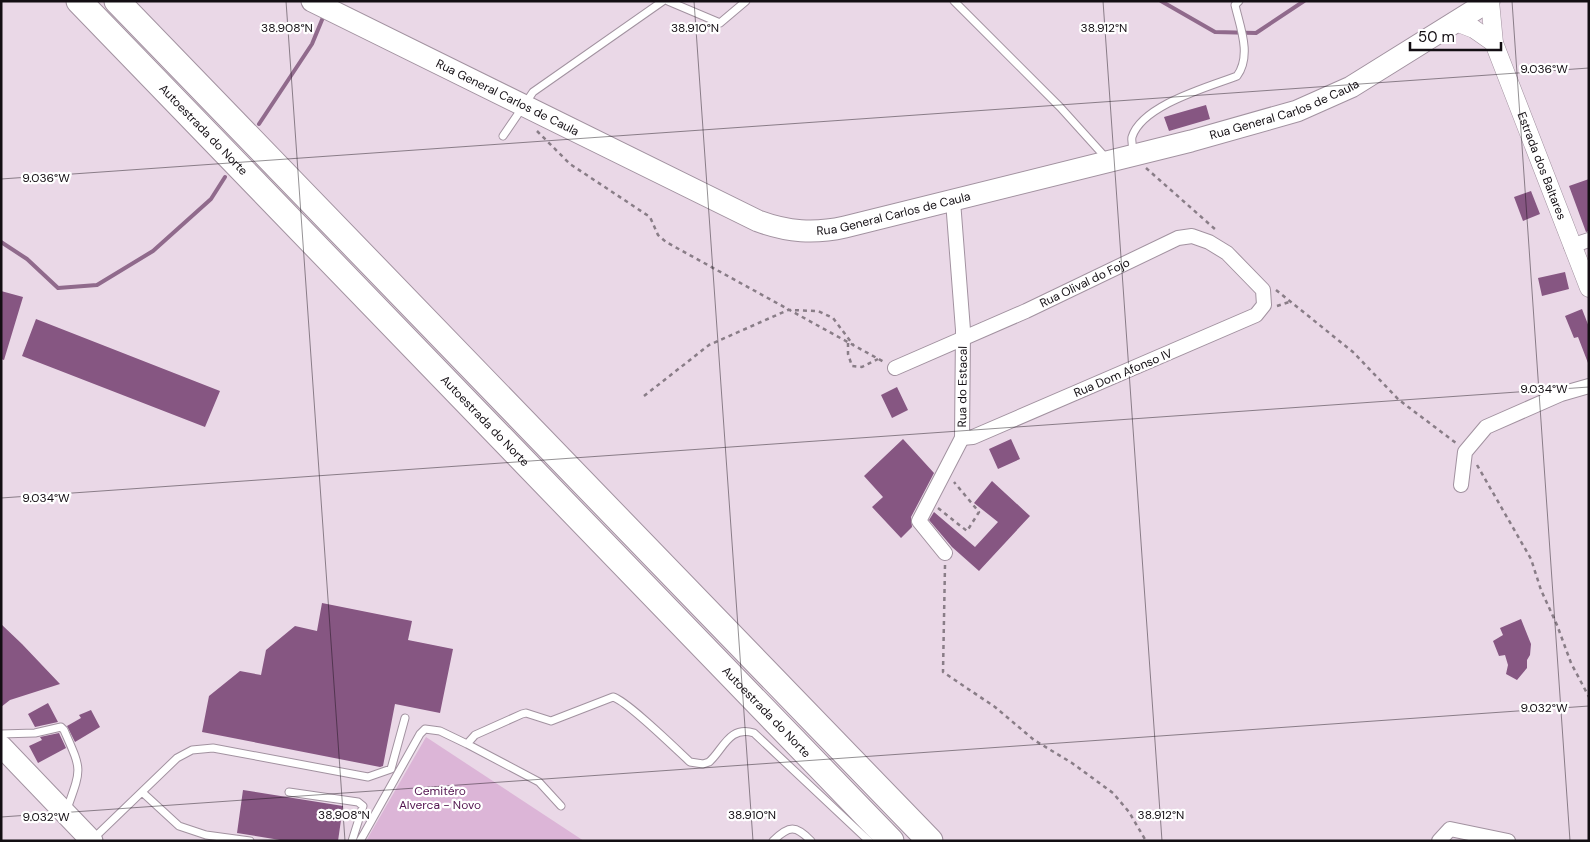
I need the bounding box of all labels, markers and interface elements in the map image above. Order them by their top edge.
text: 38.908°N [261,20,313,36]
text: 38.910°N [671,20,719,36]
text: 38.912°N [1081,20,1127,36]
scale bar [1410,20,1501,52]
text: 50 m [1418,27,1455,47]
street label: Rua General Carlos de Caula [433,55,582,140]
text: 9.036°W [1520,61,1568,77]
street label: Rua General Carlos de Caula [1208,76,1362,143]
street label: Autoestrada do Norte [156,81,251,179]
street label: Estrada dos Baltares [1514,110,1570,222]
text: 9.036°W [22,170,70,186]
street label: Rua General Carlos de Caula [816,188,972,239]
street label: Rua Olival do Fojo [1037,254,1132,311]
street label: Rua Dom Afonso IV [1071,345,1175,401]
street label: Rua do Estacal [954,346,971,428]
street label: Autoestrada do Norte [437,372,533,470]
text: 9.034°W [1520,381,1568,397]
text: 9.034°W [22,490,70,506]
street label: Autoestrada do Norte [719,663,814,761]
text: 9.032°W [1520,700,1568,716]
park label: Cemitéro Alverca - Novo [399,783,481,813]
text: 38.908°N [318,807,370,823]
text: 38.910°N [728,807,776,823]
text: 38.912°N [1138,807,1184,823]
text: 9.032°W [22,809,70,825]

